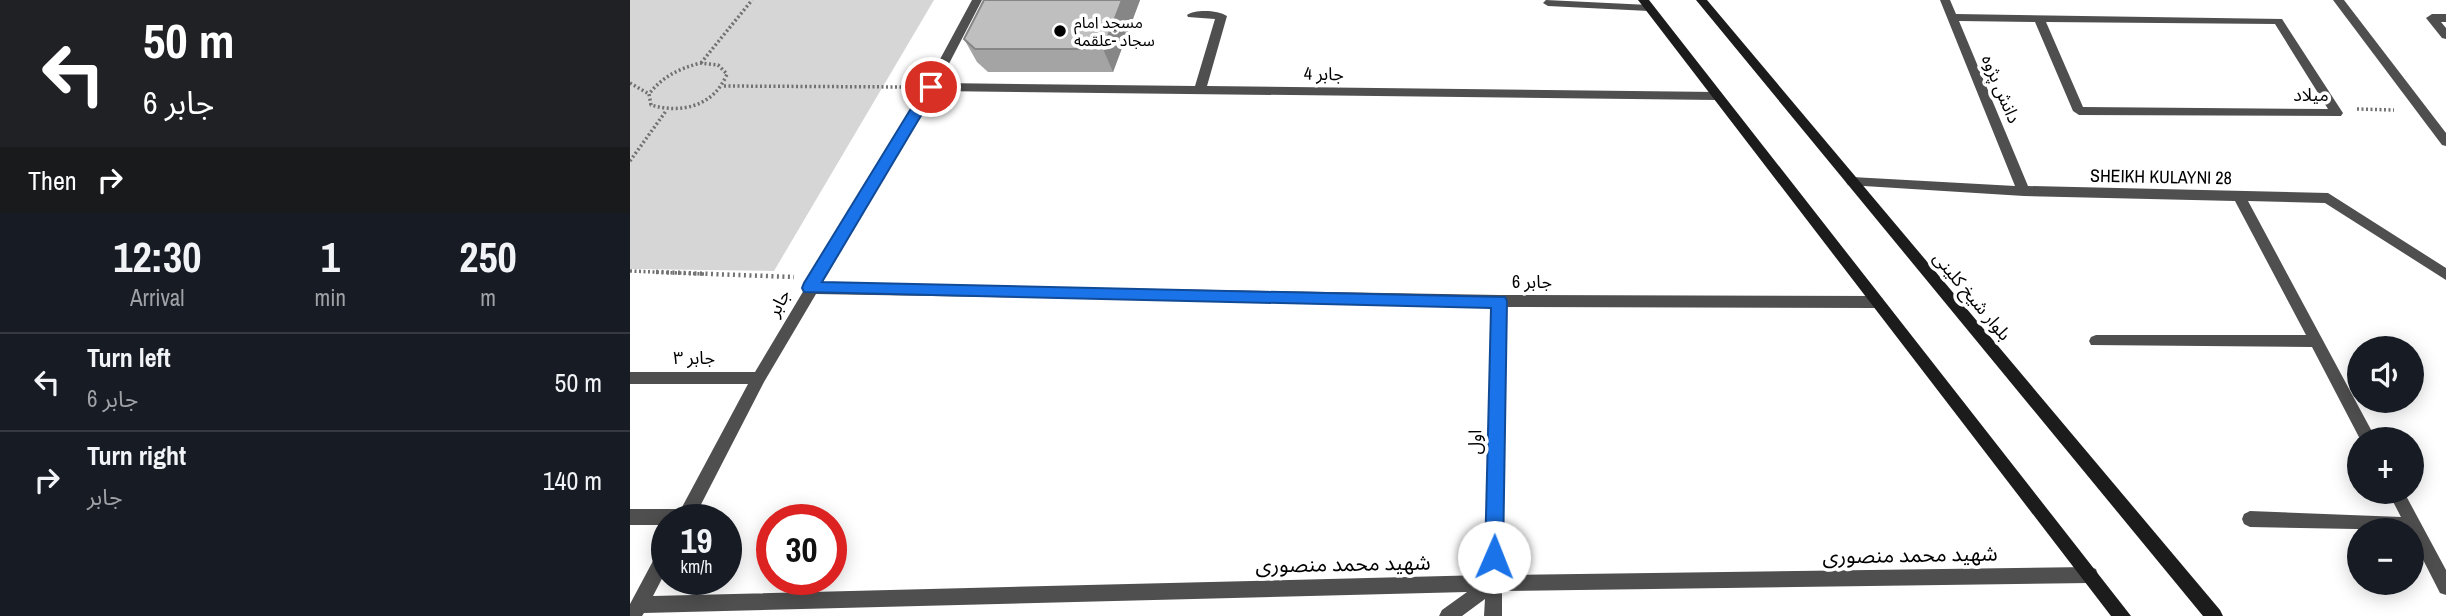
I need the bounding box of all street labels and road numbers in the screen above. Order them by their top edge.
street label: دانش پژوه [1976,51,2027,127]
street label: جابر 4 [1304,61,1344,86]
street label: میلاد [2293,82,2329,107]
street label: SHEIKH KULAYNI 28 [2090,163,2232,190]
street label: بلوار شیخ کلینی [1927,246,2017,346]
street label: جابر 6 [1512,269,1552,294]
street label: جابر [760,285,796,322]
street label: جابر ۳ [673,345,715,370]
street label: اول [1462,429,1487,455]
street label: شهید محمد منصوری [1822,538,1998,571]
street label: شهید محمد منصوری [1255,547,1431,580]

